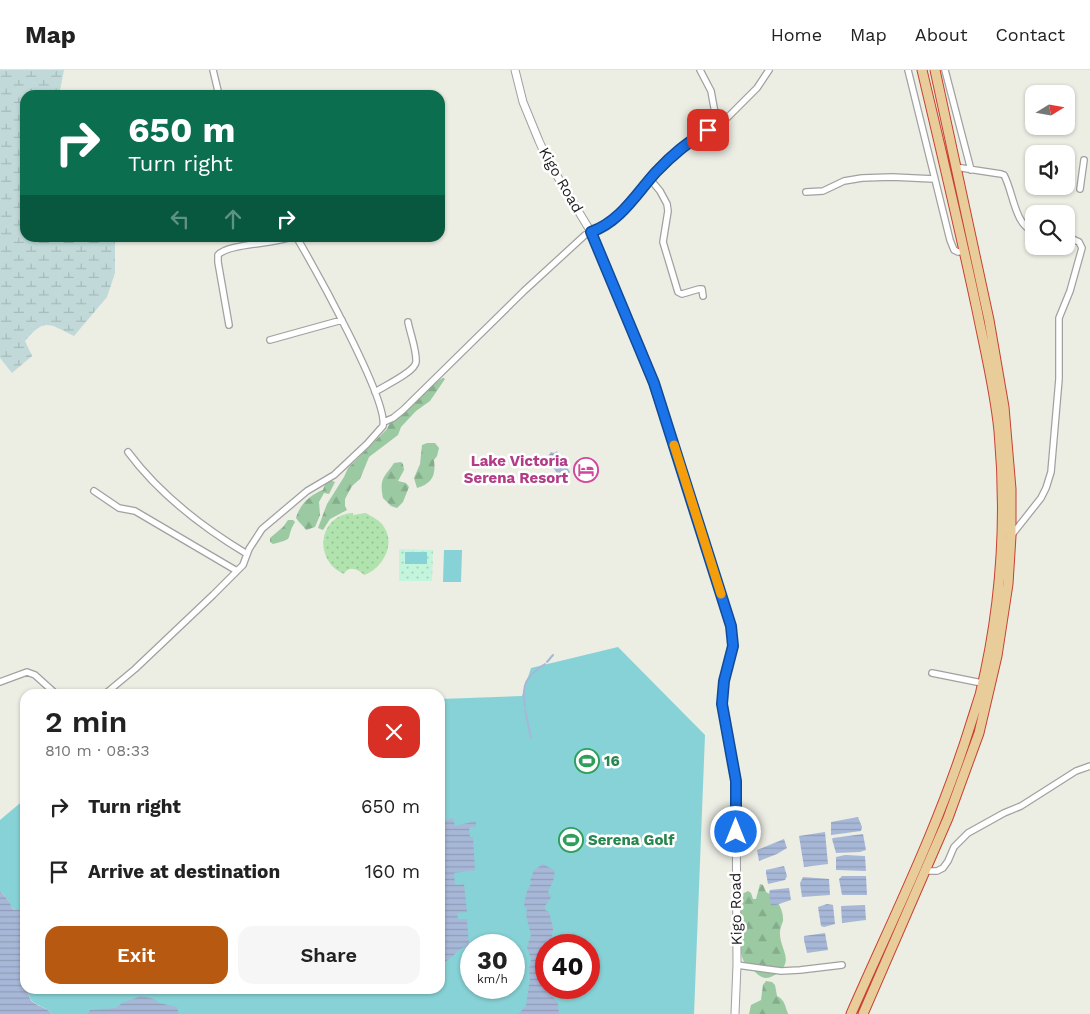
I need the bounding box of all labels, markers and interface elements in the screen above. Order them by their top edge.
text: Map [25,21,76,49]
text: Home [771,24,822,45]
text: Map [850,24,887,45]
text: About [915,24,967,45]
text: Contact [995,24,1065,45]
north arrow [1025,85,1075,135]
map controls [1025,85,1075,255]
text: 650 m [128,109,235,151]
pin [687,109,729,151]
icon: right [45,110,110,175]
icon: arrive [694,116,722,144]
street label: Kigo Road [535,144,587,216]
button: sound [1025,145,1075,195]
text: Turn right [128,151,233,176]
icon: left [166,205,194,233]
icon: ahead [219,205,247,233]
icon: right [272,205,300,233]
button: search [1025,205,1075,255]
place label: Lake Victoria Serena Resort [464,452,568,487]
hotel icon: Lake Victoria Serena Resort [573,457,599,483]
text: 2 min [45,704,127,739]
button: close [368,706,420,758]
text: 810 m · 08:33 [45,741,149,760]
sports icon: 16 [574,748,600,774]
place label: 16 [604,752,620,770]
icon: right [45,793,73,821]
text: Turn right [88,795,181,818]
text: 650 m [361,795,420,818]
position arrow [709,805,761,857]
sports icon: Serena Golf [558,827,584,853]
place label: Serena Golf [588,831,675,849]
icon: arrive [45,858,73,886]
text: Arrive at destination [88,860,280,883]
text: 160 m [365,860,420,883]
street label: Kigo Road [726,873,746,945]
button: Exit [45,926,228,984]
button: Share [238,926,420,984]
speed limit sign: 40 [535,934,600,999]
text: 30 [477,946,508,975]
text: km/h [477,972,508,986]

